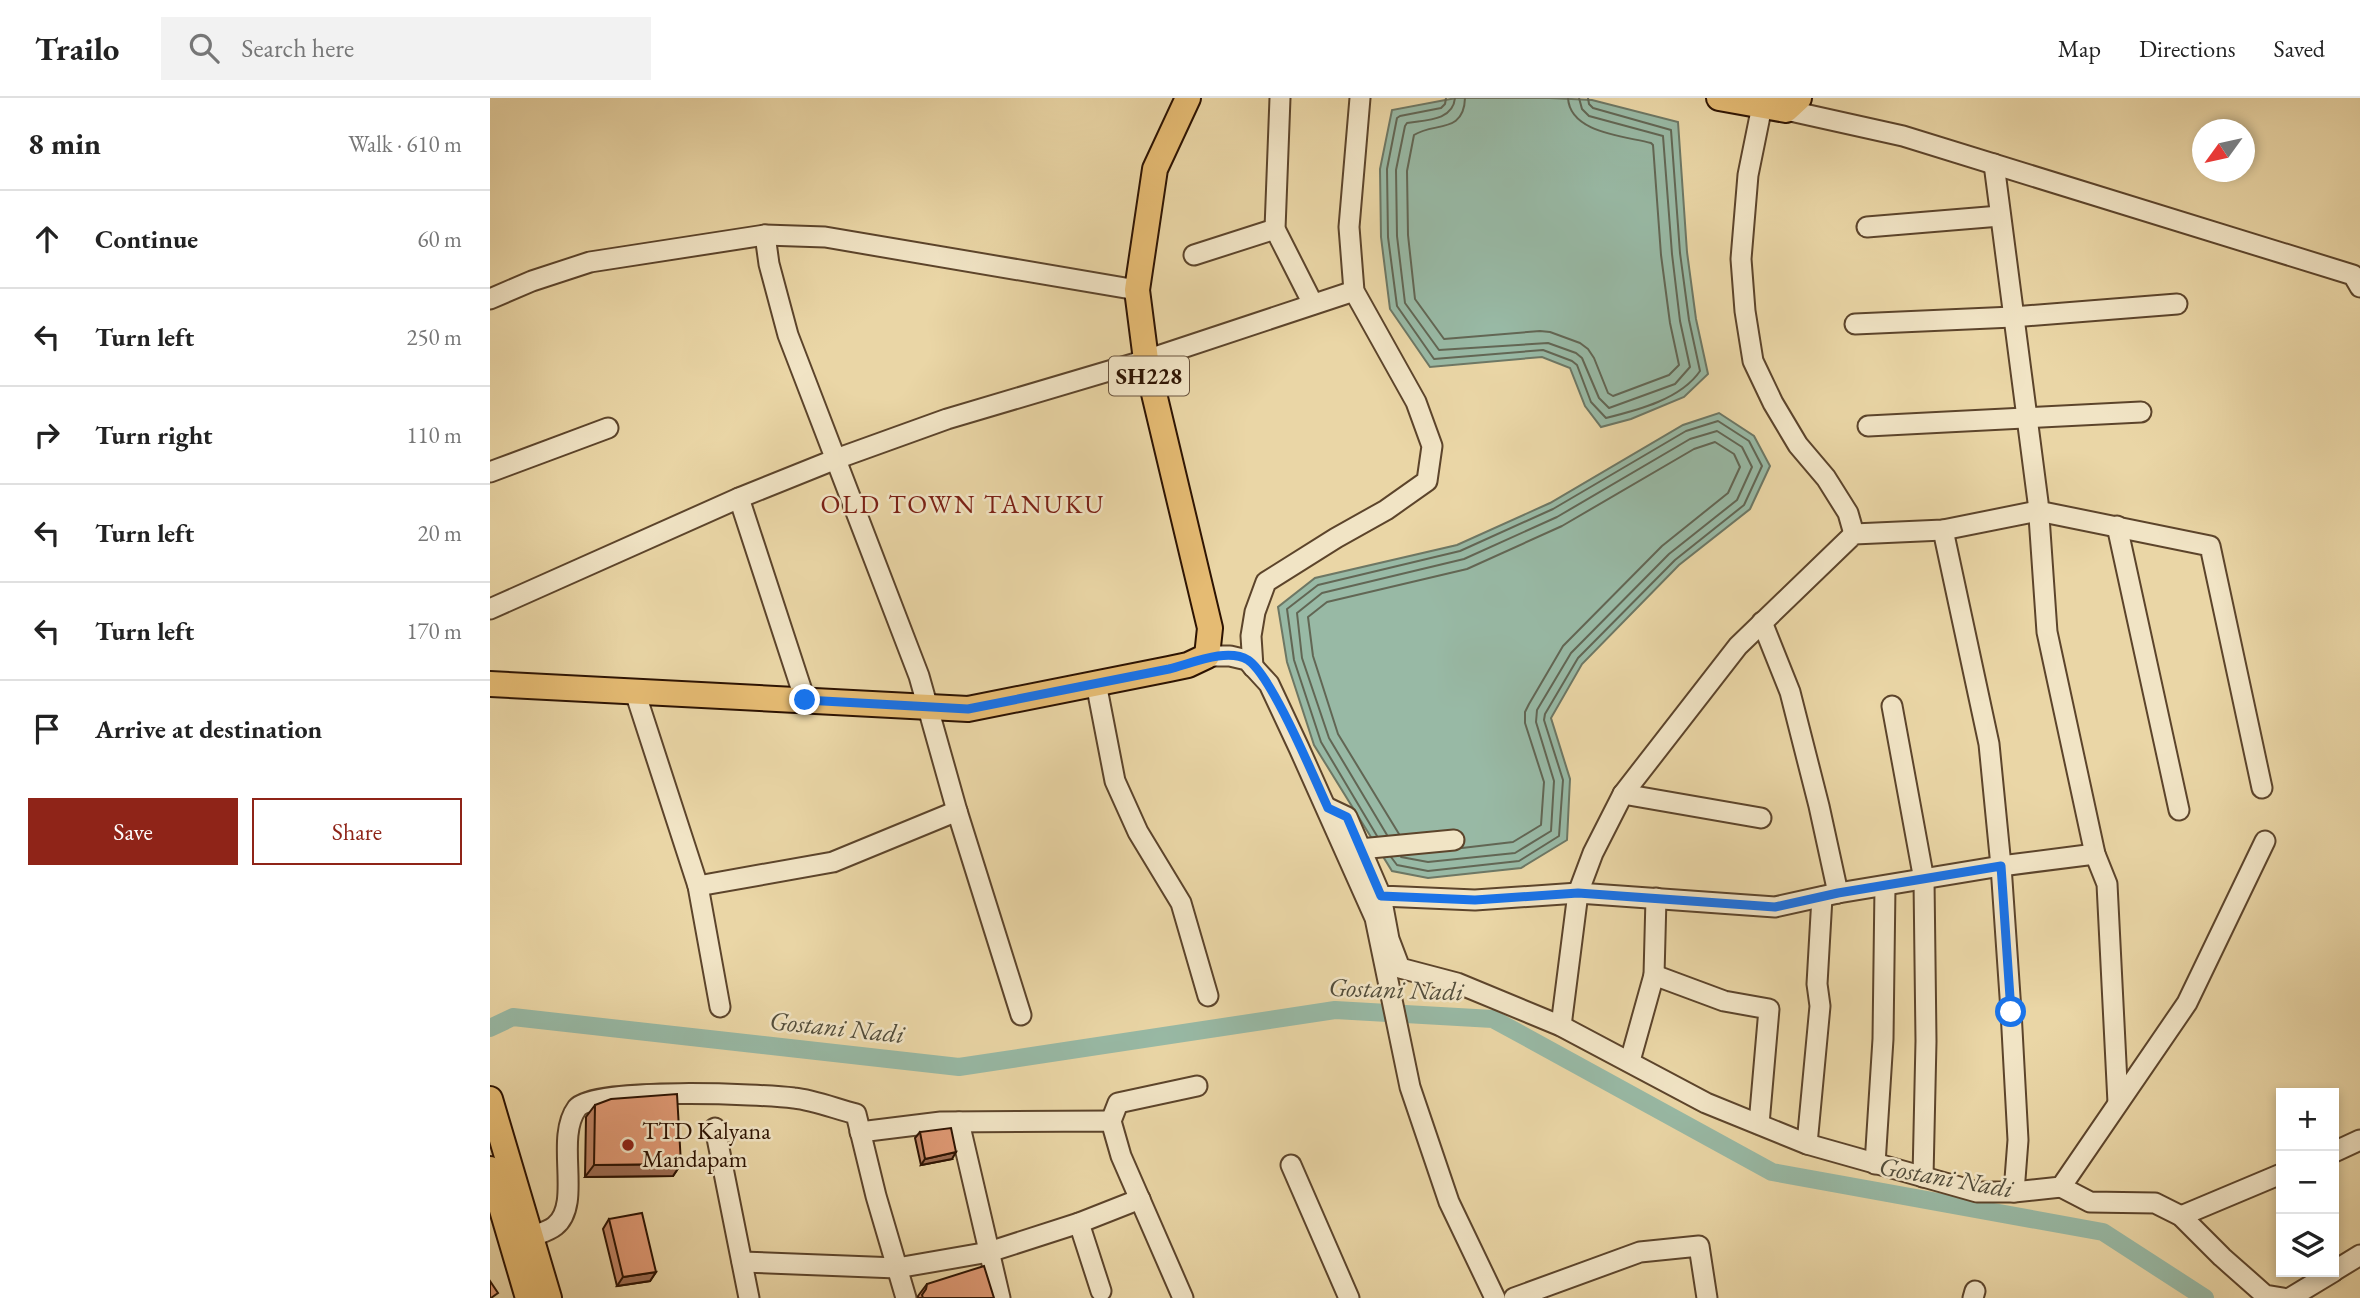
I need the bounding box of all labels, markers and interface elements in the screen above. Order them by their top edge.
search box [161,17,651,80]
text: Trailo [35,27,119,70]
icon: search [185,29,223,67]
text: Search here [241,31,354,65]
text: Map [2058,33,2101,64]
text: Directions [2139,33,2236,64]
text: Saved [2274,33,2325,64]
north arrow [2192,119,2255,182]
text: 8 min [28,124,101,163]
text: Walk · 610 m [348,129,462,159]
icon: ahead [28,220,66,258]
text: Continue [95,222,198,256]
text: 60 m [417,224,462,254]
icon: left [28,318,66,356]
text: Turn left [95,320,194,354]
text: 250 m [406,322,462,352]
road number: SH228 [1109,356,1189,396]
icon: right [28,416,66,454]
text: Turn right [95,418,213,452]
text: 110 m [406,420,462,450]
district label: OLD TOWN TANUKU [820,487,1106,521]
icon: left [28,514,66,552]
text: Turn left [95,516,194,550]
text: 20 m [417,518,462,548]
icon: left [28,612,66,650]
text: Turn left [95,614,194,648]
text: 170 m [406,616,462,646]
route end [789,684,820,715]
icon: arrive [28,710,66,748]
text: Arrive at destination [95,712,322,746]
button: Save [28,798,238,865]
button: Share [252,798,462,865]
water label: Gostani Nadi [1328,970,1465,1008]
route start [1995,996,2026,1027]
water label: Gostani Nadi [768,1003,907,1051]
map controls [2276,1088,2339,1277]
button: + [2276,1088,2339,1151]
place label: TTD Kalyana Mandapam [642,1115,771,1174]
marker: TTD Kalyana Mandapam [620,1137,636,1153]
water label: Gostani Nadi [1876,1149,2017,1206]
button: − [2276,1151,2339,1214]
button: layers [2276,1214,2339,1277]

